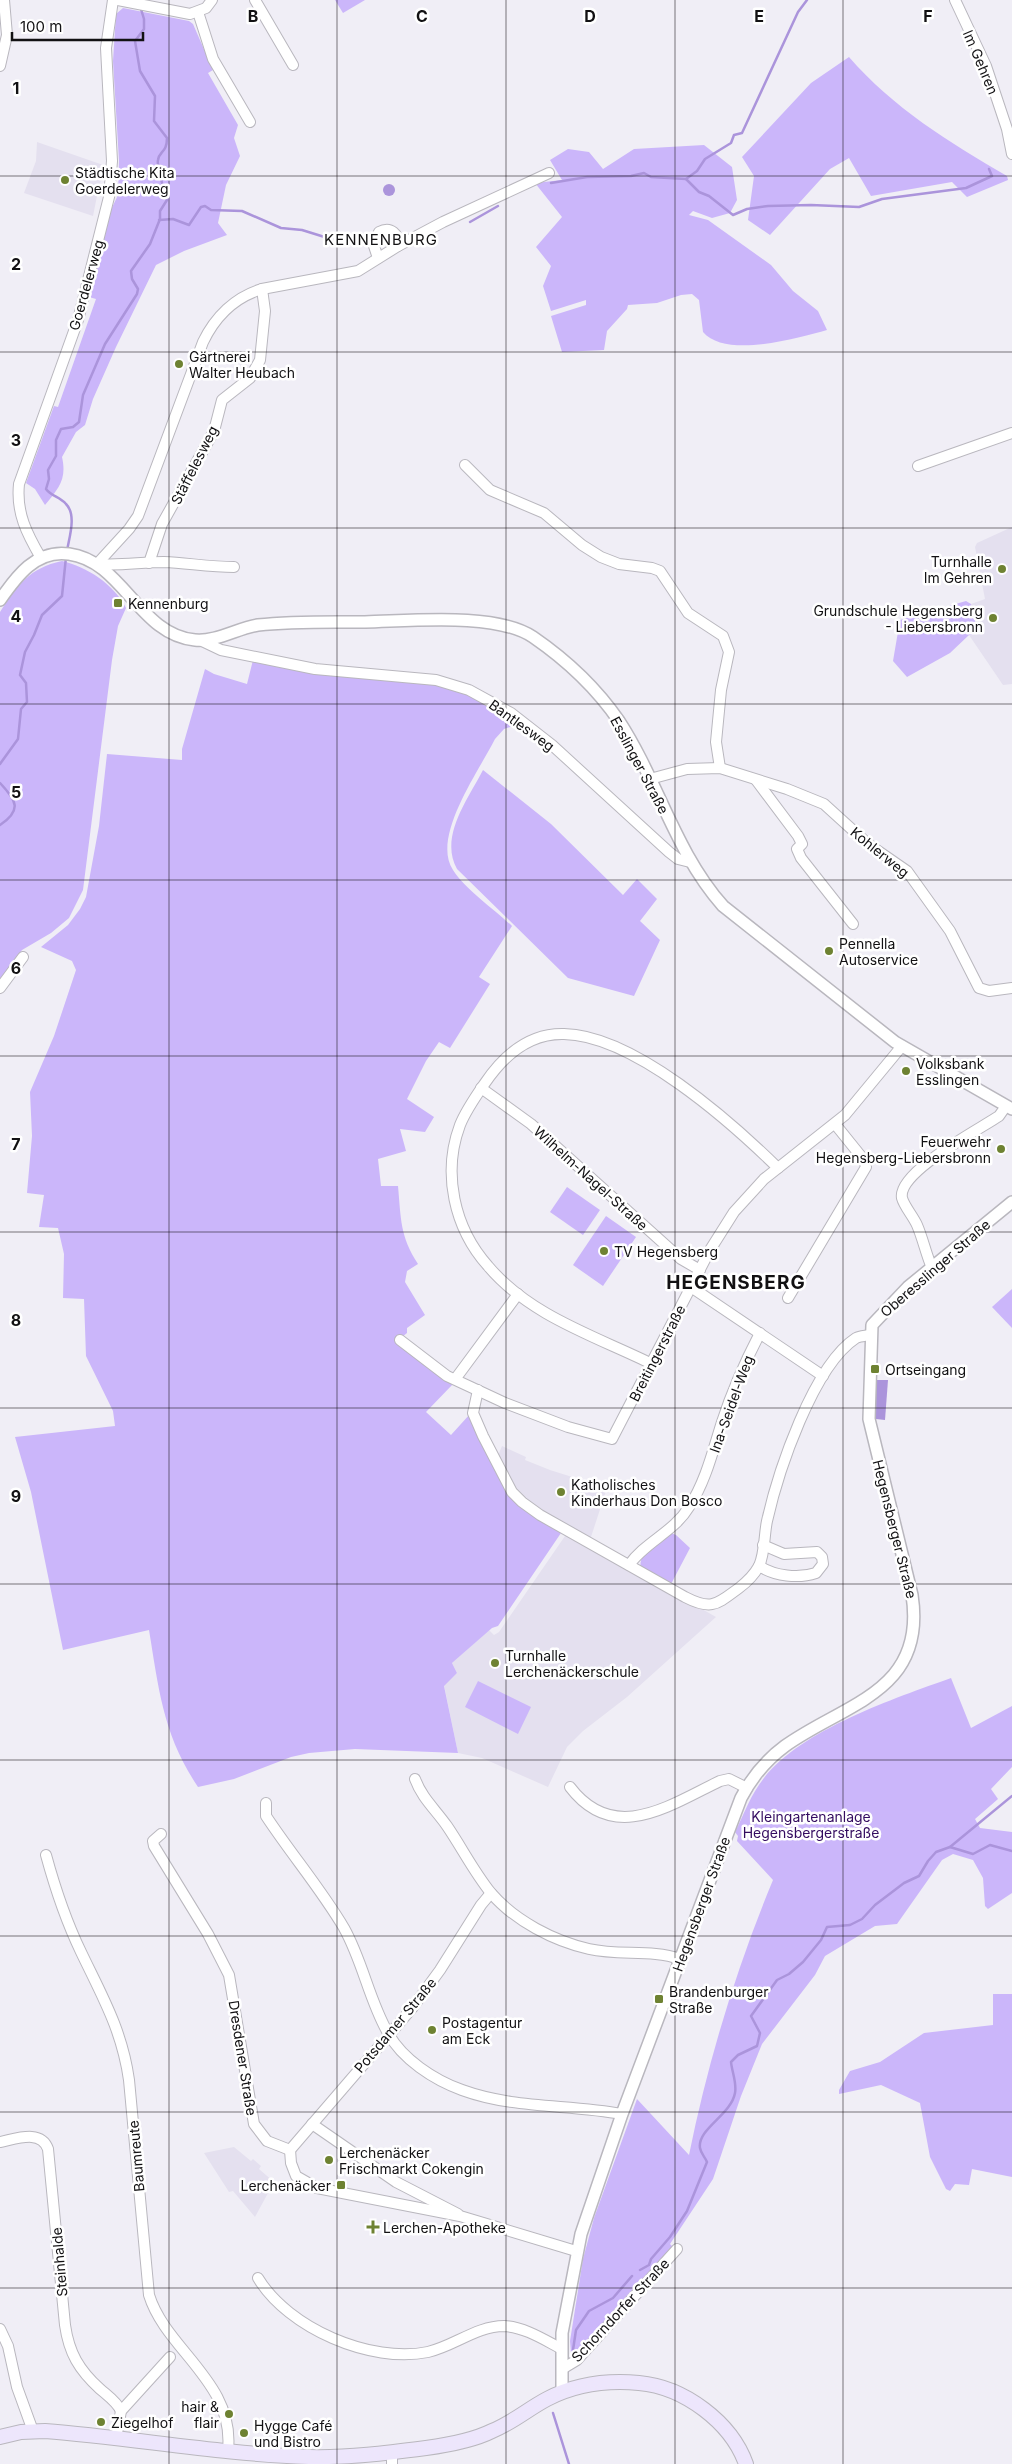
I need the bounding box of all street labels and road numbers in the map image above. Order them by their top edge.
street label: Im Gehren [960,27,1002,97]
street label: Goerdelerweg [65,238,107,332]
street label: Stäffelesweg [167,423,221,507]
street label: Bantlesweg [486,696,558,754]
street label: Esslinger Straße [607,713,673,817]
street label: Kohlerweg [847,823,913,881]
street label: Wilhelm-Nagel-Straße [530,1122,652,1234]
street label: Oberesslinger Straße [877,1216,993,1320]
street label: Breitingerstraße [625,1302,689,1404]
street label: Ina-Seidel-Weg [705,1353,757,1455]
street label: Hegensberger Straße [870,1458,920,1600]
street label: Hegensberger Straße [669,1834,733,1974]
street label: Potsdamer Straße [350,1974,440,2076]
street label: Dresdener Straße [225,1999,261,2117]
street label: Baumreute [124,2120,148,2192]
street label: Steinhalde [48,2227,70,2297]
street label: Schorndorfer Straße [568,2255,672,2365]

